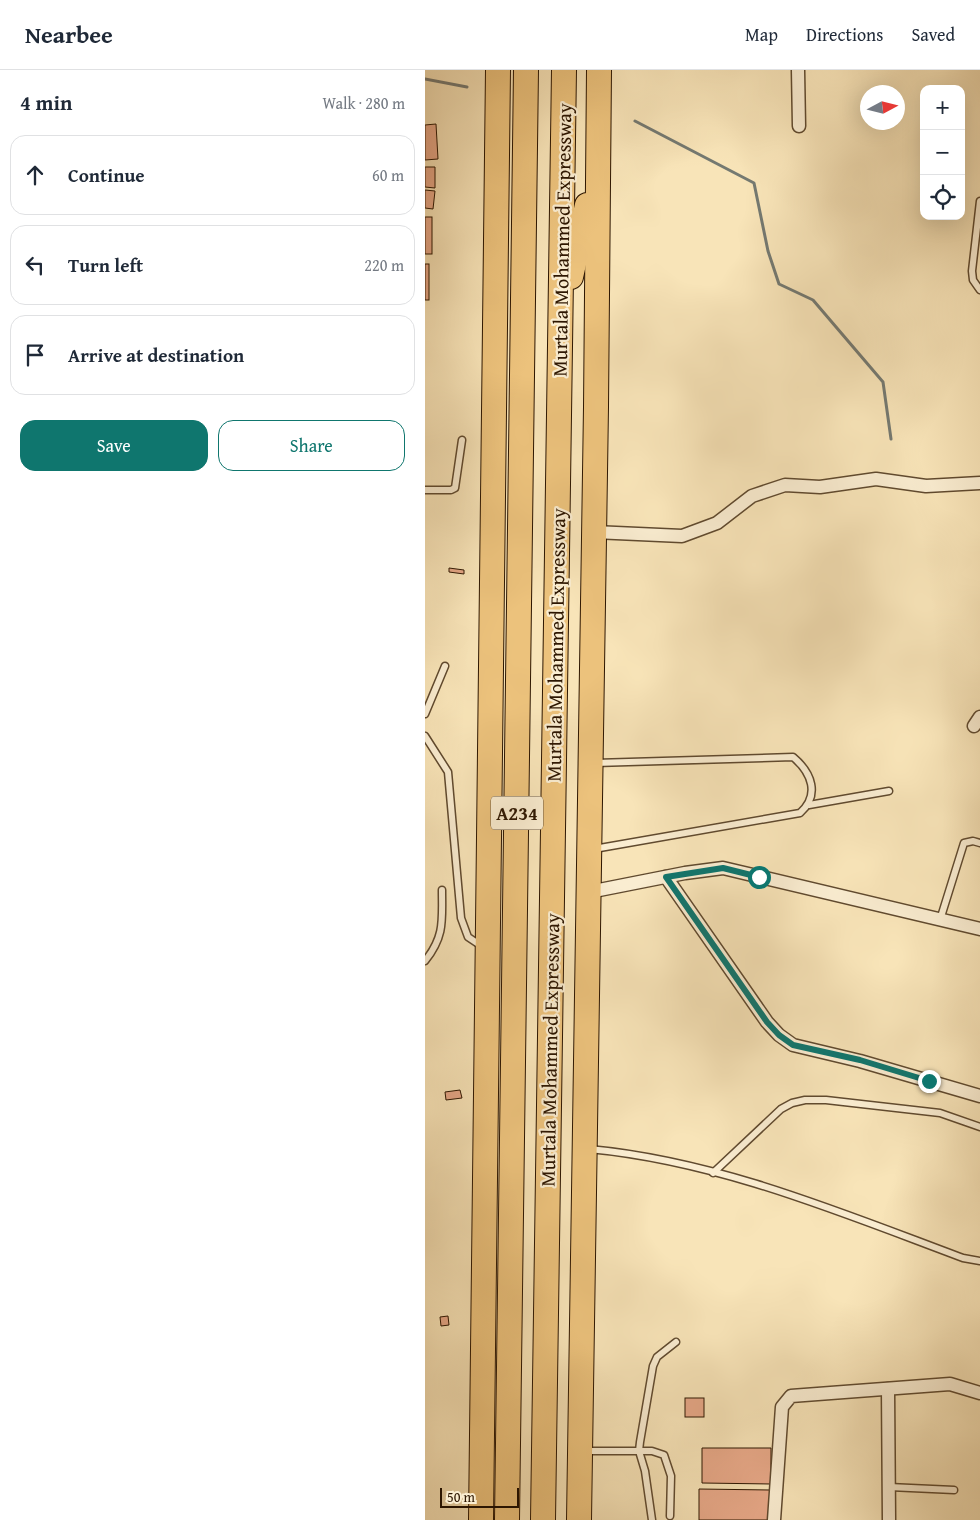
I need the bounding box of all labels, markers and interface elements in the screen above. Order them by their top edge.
text: Nearbee [25,17,113,52]
text: Map [745,21,778,48]
text: Directions [806,21,883,48]
text: Saved [911,21,955,48]
north arrow [860,85,905,130]
map controls [920,85,965,220]
button: + [920,85,965,130]
text: 4 min [20,87,72,118]
text: Walk · 280 m [322,91,405,115]
street label: Murtala Mohammed Expressway [545,103,578,377]
button: − [920,130,965,175]
icon: ahead [21,161,49,189]
text: Continue [68,161,145,189]
text: 60 m [372,163,404,187]
button: locate [920,175,965,220]
icon: left [21,251,49,279]
text: Turn left [68,251,143,279]
text: 220 m [364,253,404,277]
icon: arrive [21,341,49,369]
text: Arrive at destination [68,341,244,369]
button: Save [20,420,208,471]
button: Share [218,420,405,471]
street label: Murtala Mohammed Expressway [539,508,572,782]
road number: A234 [491,796,543,830]
route start [748,866,771,889]
street label: Murtala Mohammed Expressway [533,913,566,1187]
route end [918,1070,941,1093]
scale bar [440,1485,519,1508]
text: 50 m [447,1487,475,1507]

